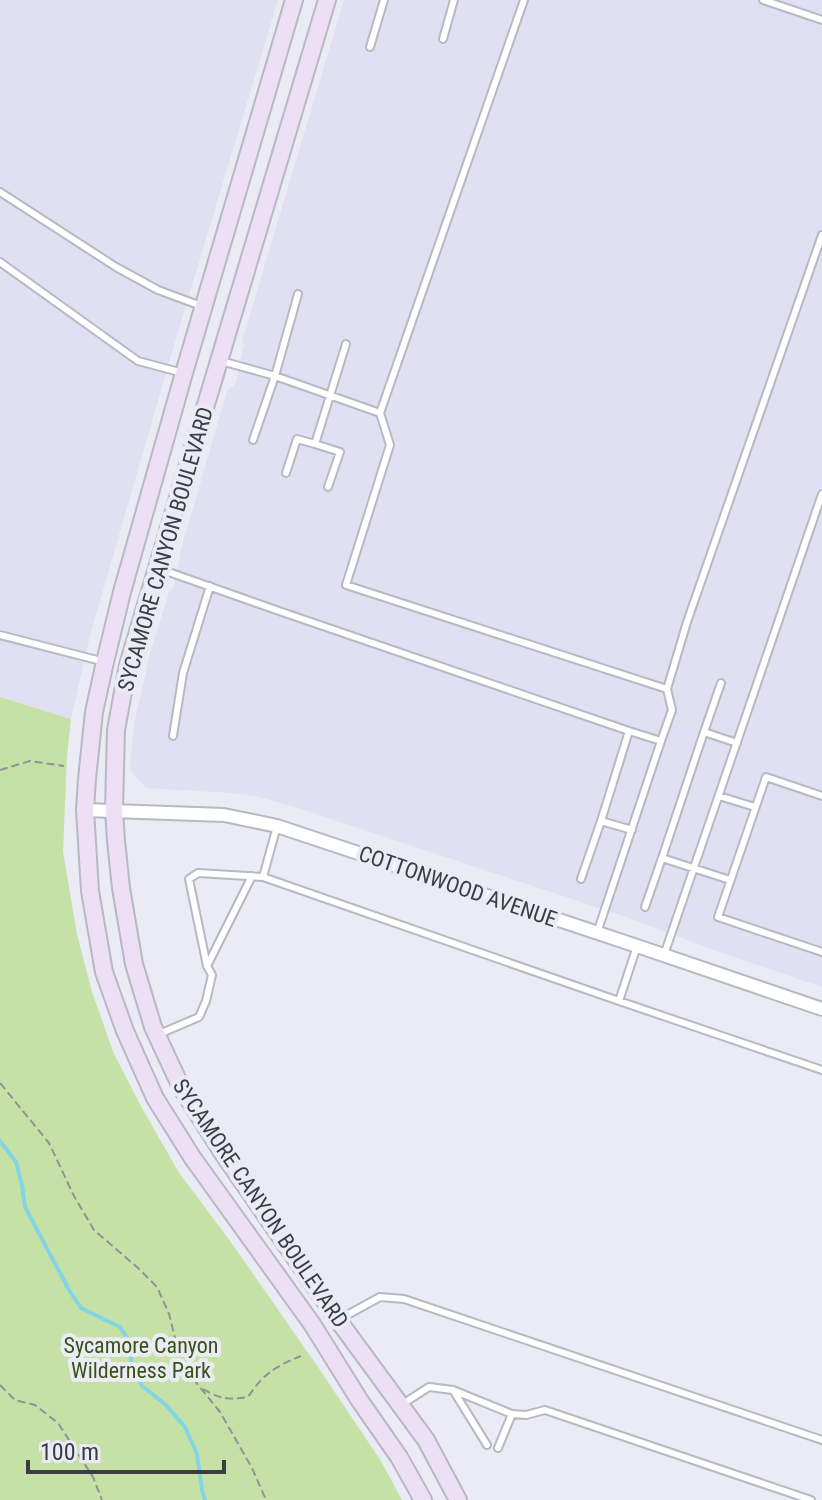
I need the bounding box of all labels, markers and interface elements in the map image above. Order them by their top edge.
street label: SYCAMORE CANYON BOULEVARD [113,404,218,694]
street label: COTTONWOOD AVENUE [356,841,560,932]
street label: SYCAMORE CANYON BOULEVARD [168,1074,353,1332]
park label: Sycamore Canyon Wilderness Park [64,1333,218,1383]
scale bar [28,1424,224,1474]
text: 100 m [40,1438,99,1466]

